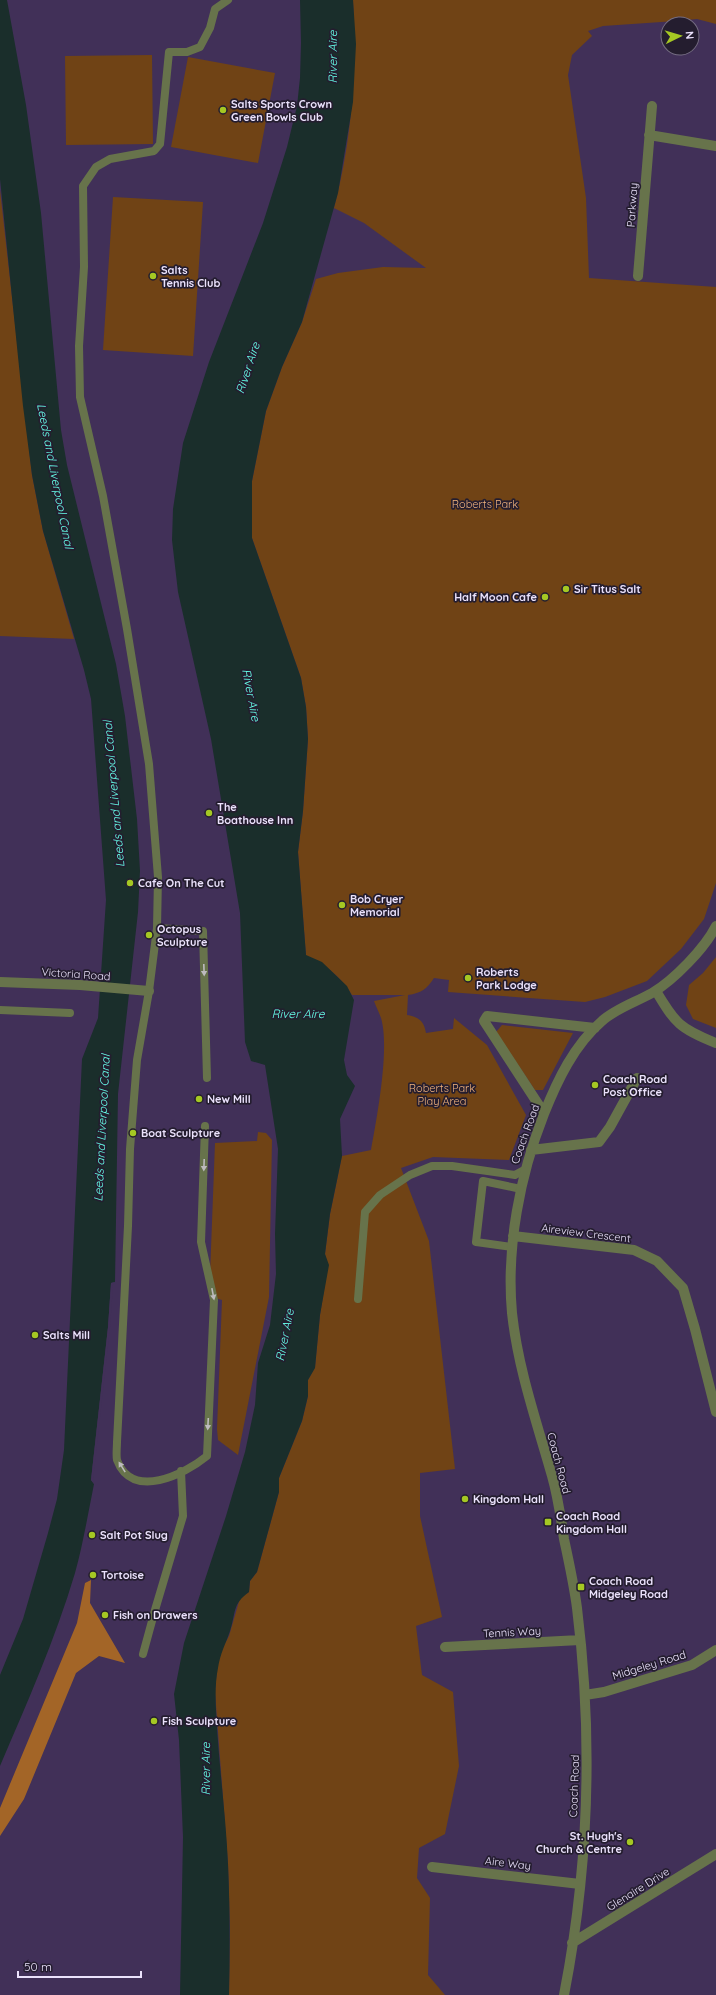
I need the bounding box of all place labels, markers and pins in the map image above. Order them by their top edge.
place label: Salts Sports Crown Green Bowls Club [231,97,332,124]
marker: Salts Sports Crown Green Bowls Club [218,105,228,115]
place label: Salts Tennis Club [161,263,220,290]
marker: Salts Tennis Club [148,271,158,281]
place label: Sir Titus Salt [574,582,641,596]
marker: Sir Titus Salt [561,584,571,594]
place label: Half Moon Cafe [454,590,538,604]
marker: Half Moon Cafe [540,592,550,602]
place label: The Boathouse Inn [217,800,293,827]
marker: The Boathouse Inn [204,808,214,818]
place label: Cafe On The Cut [138,876,225,890]
marker: Cafe On The Cut [125,878,135,888]
place label: Bob Cryer Memorial [350,892,404,919]
marker: Bob Cryer Memorial [337,900,347,910]
place label: Octopus Sculpture [157,922,208,949]
marker: Octopus Sculpture [144,930,154,940]
place label: Roberts Park Lodge [476,965,537,992]
marker: Roberts Park Lodge [463,973,473,983]
place label: Coach Road Post Office [603,1072,667,1099]
marker: Coach Road Post Office [590,1080,600,1090]
place label: New Mill [207,1092,251,1106]
marker: New Mill [194,1094,204,1104]
place label: Boat Sculpture [141,1126,221,1140]
marker: Boat Sculpture [128,1128,138,1138]
place label: Salts Mill [43,1328,90,1342]
marker: Salts Mill [30,1330,40,1340]
place label: Kingdom Hall [473,1492,544,1506]
marker: Kingdom Hall [460,1494,470,1504]
place label: Coach Road Kingdom Hall [556,1509,627,1536]
marker: Coach Road Kingdom Hall [543,1517,553,1527]
place label: Salt Pot Slug [100,1528,168,1542]
marker: Salt Pot Slug [87,1530,97,1540]
place label: Tortoise [101,1568,144,1582]
marker: Tortoise [88,1570,98,1580]
place label: Coach Road Midgeley Road [589,1574,668,1601]
marker: Coach Road Midgeley Road [576,1582,586,1592]
place label: Fish on Drawers [113,1608,197,1622]
marker: Fish on Drawers [100,1610,110,1620]
place label: Fish Sculpture [162,1714,237,1728]
marker: Fish Sculpture [149,1716,159,1726]
place label: St. Hugh's Church & Centre [536,1829,623,1856]
marker: St. Hugh's Church & Centre [625,1837,635,1847]

